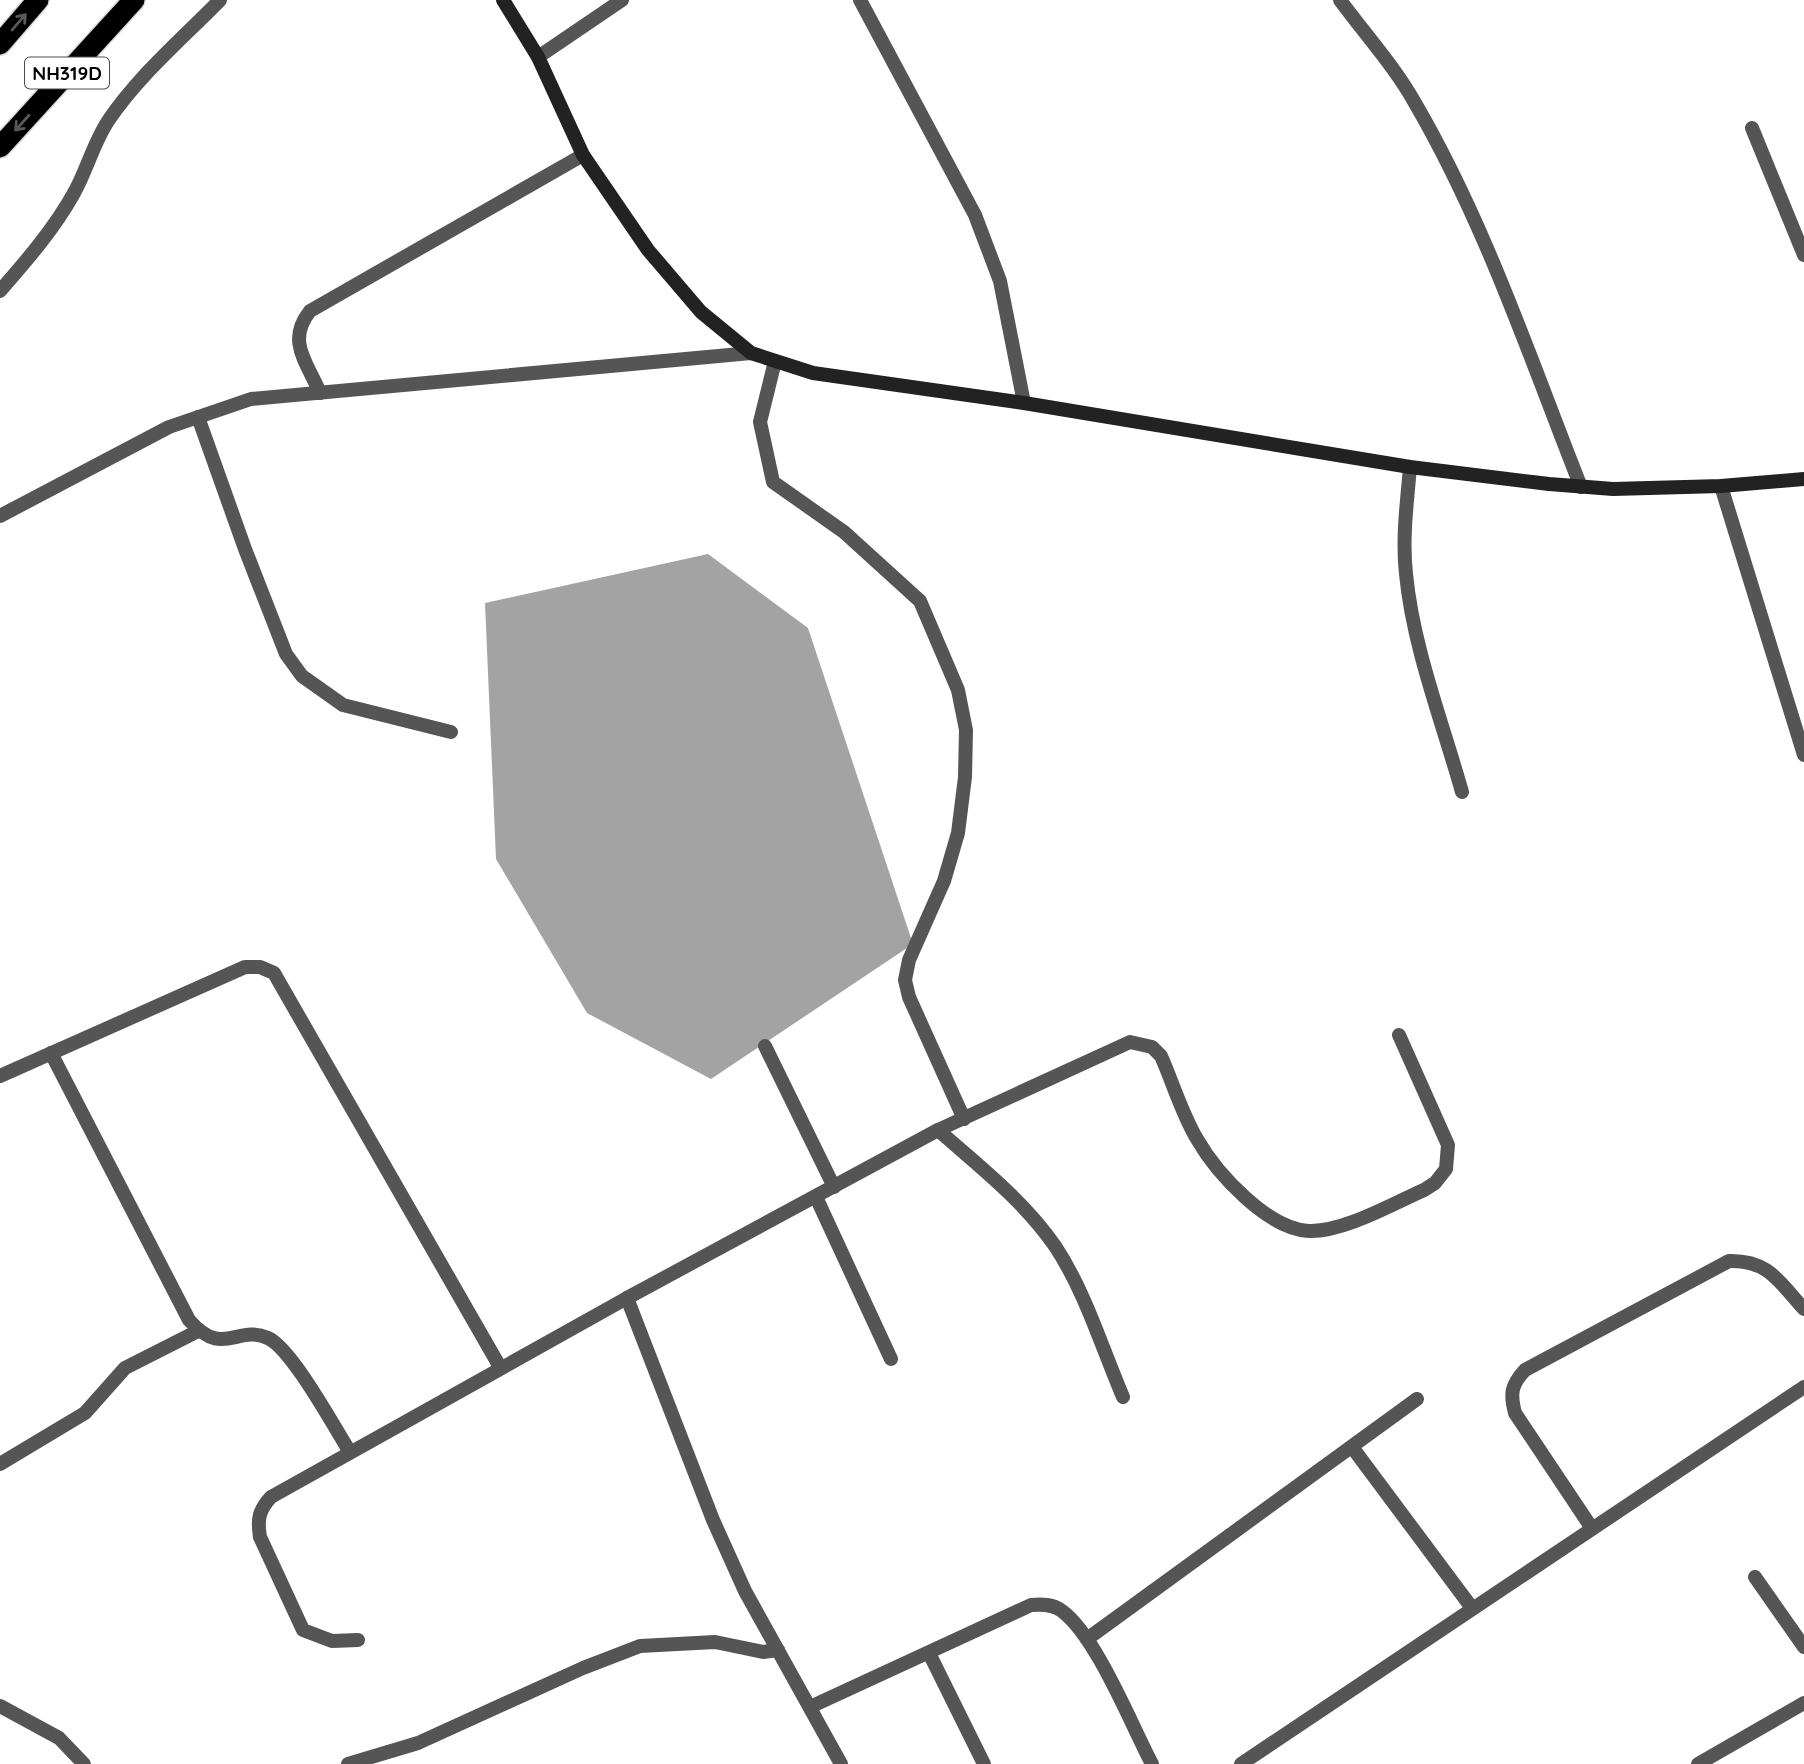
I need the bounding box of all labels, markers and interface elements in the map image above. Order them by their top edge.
one-way arrow [11,14,27,32]
road number: NH319D [25,58,109,88]
one-way arrow [13,114,30,131]

